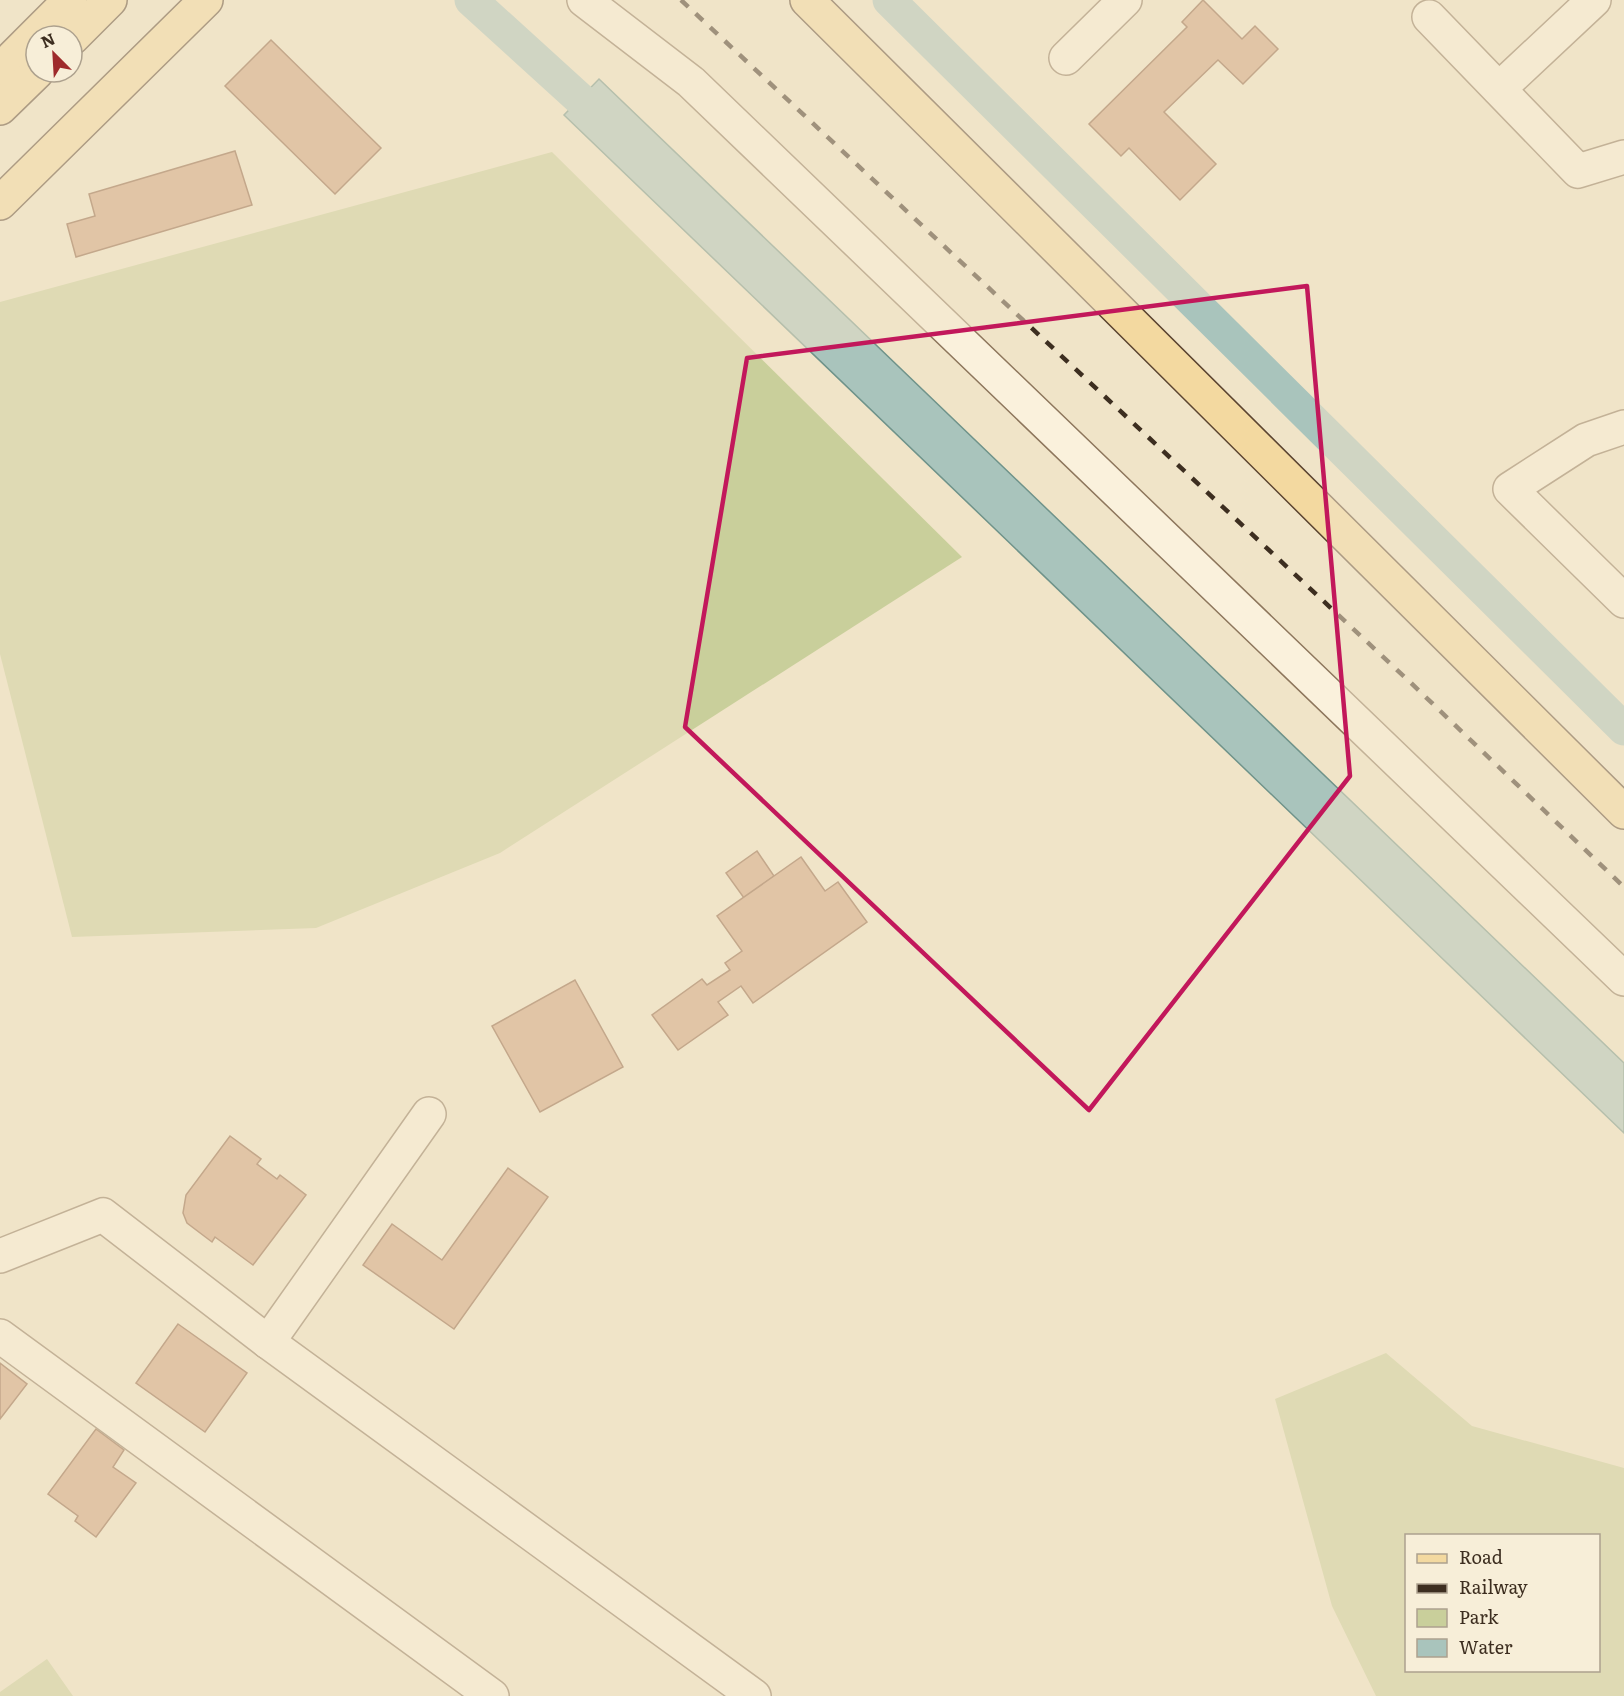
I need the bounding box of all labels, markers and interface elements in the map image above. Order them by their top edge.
north arrow [24,24,84,84]
text: N [36,26,59,53]
legend [1405,1534,1600,1672]
text: Road [1459,1543,1503,1570]
text: Railway [1459,1573,1528,1600]
text: Park [1459,1603,1500,1630]
text: Water [1459,1633,1513,1660]

